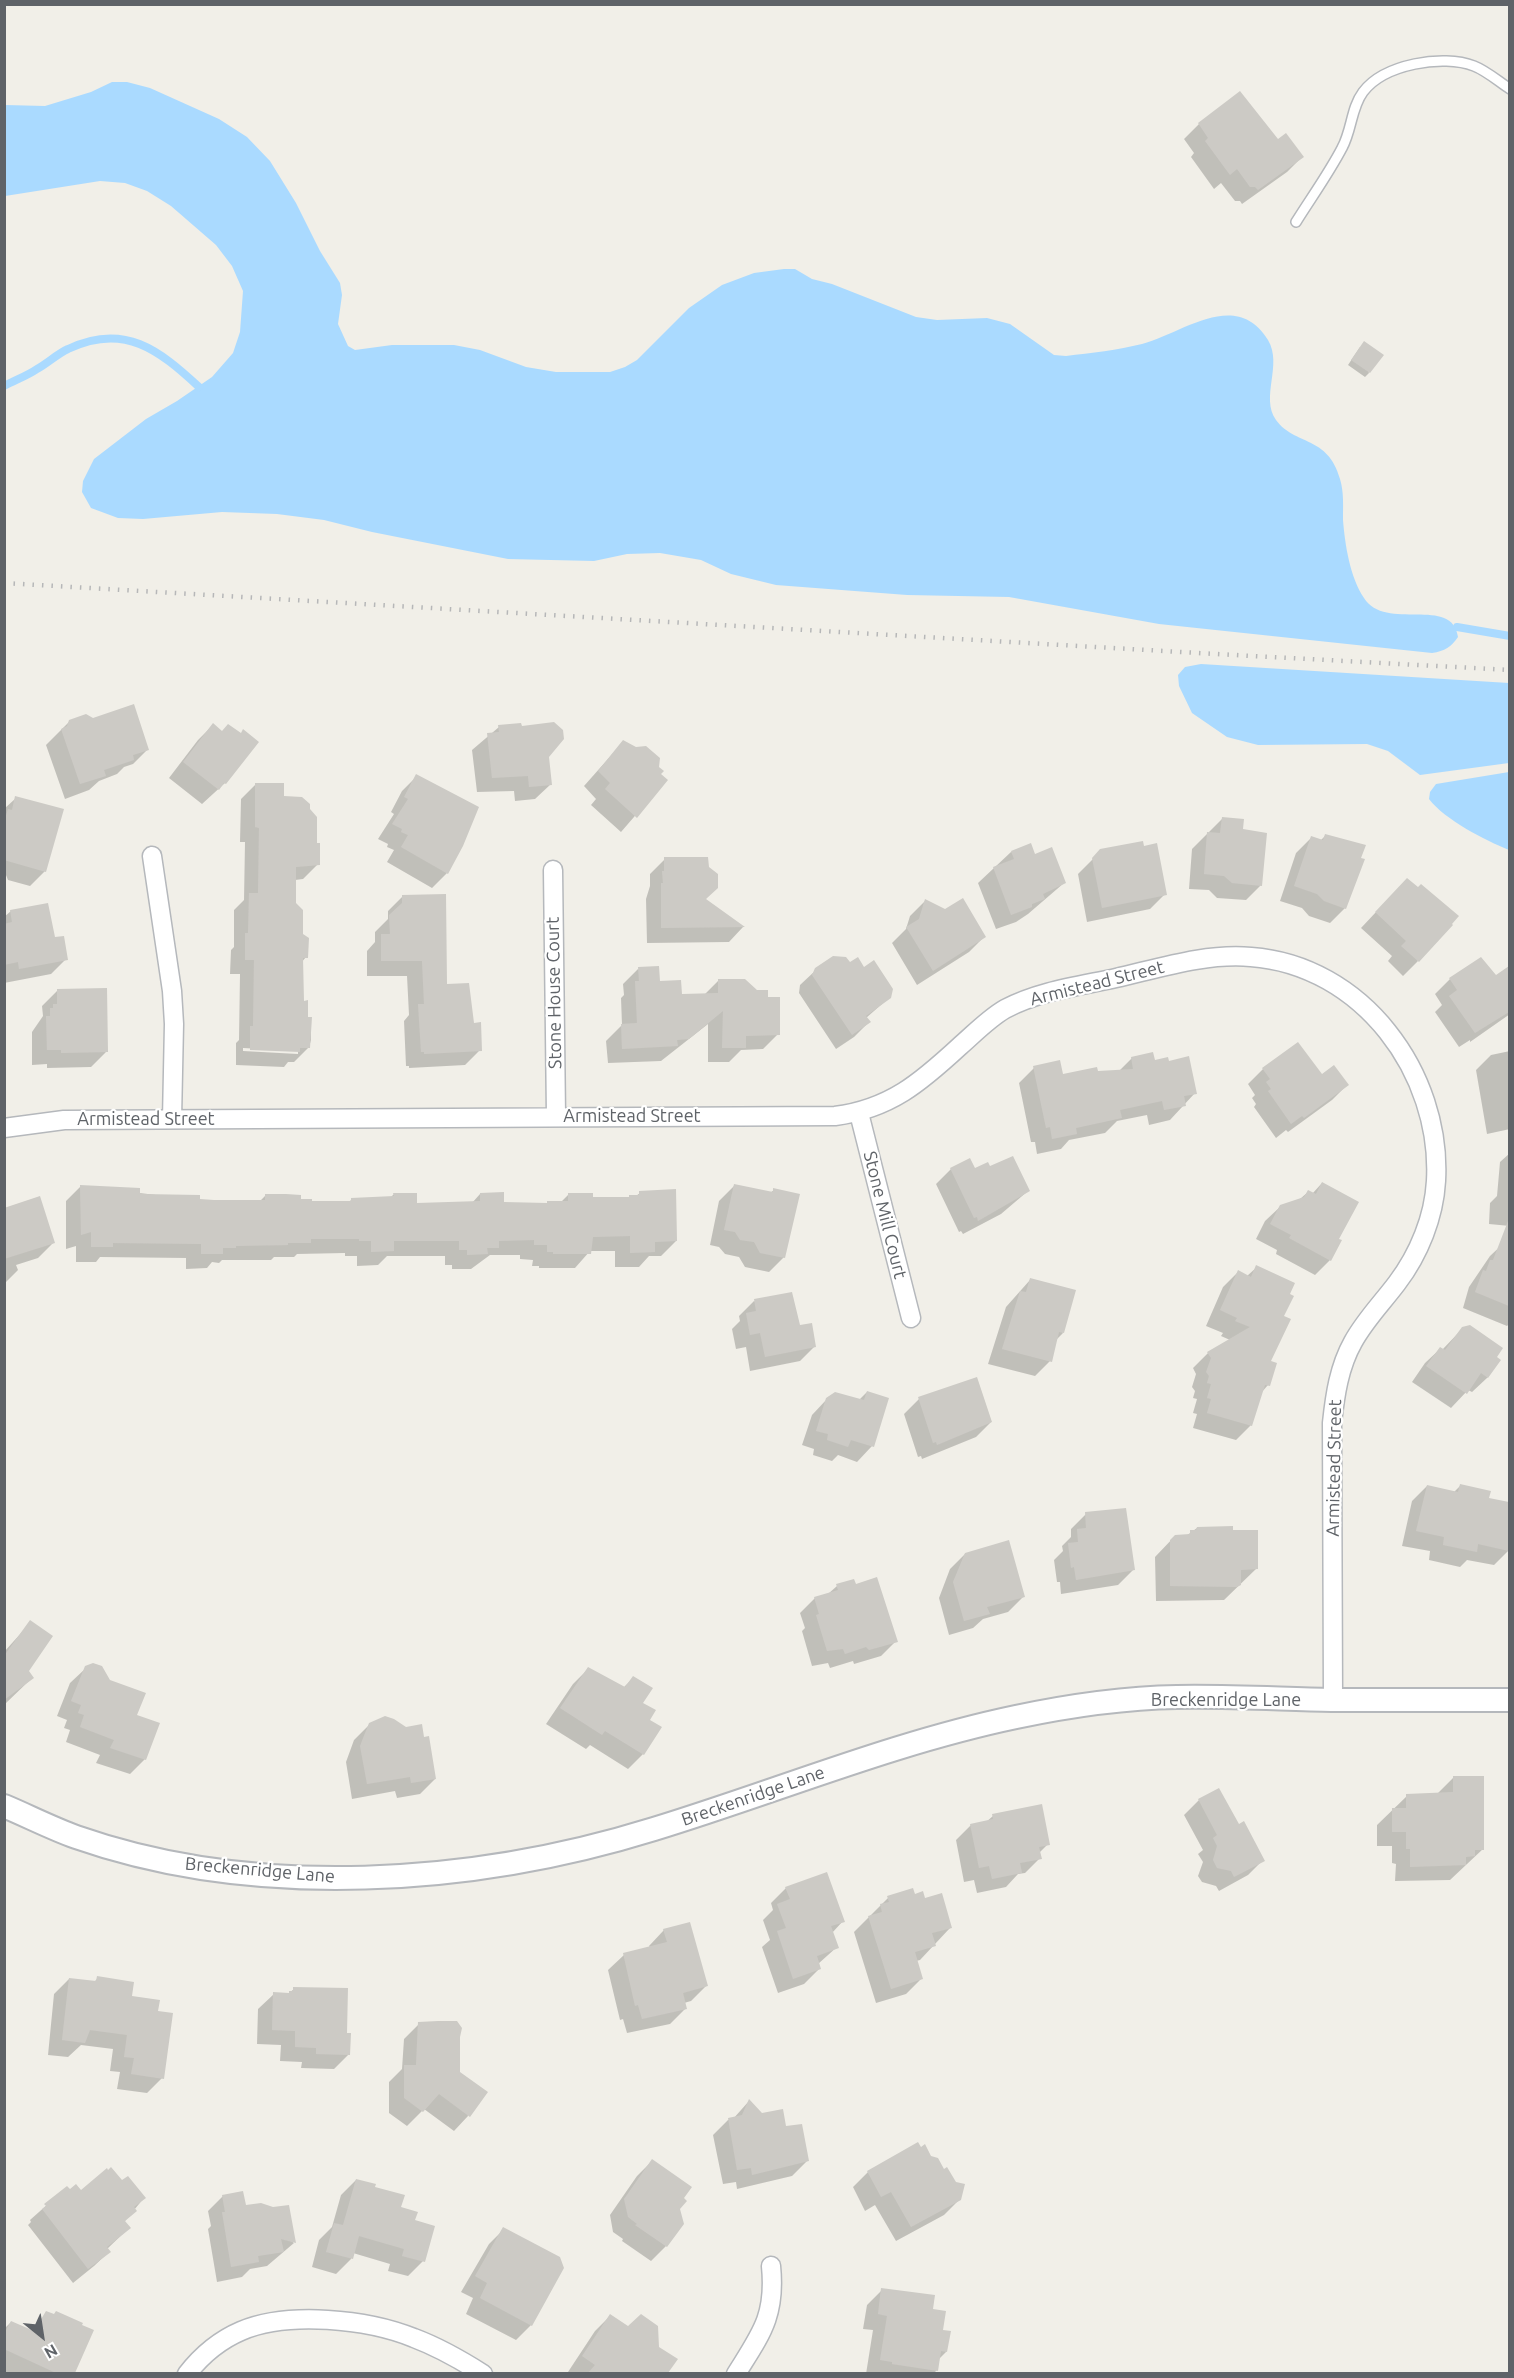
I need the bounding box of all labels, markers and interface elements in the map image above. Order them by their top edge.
street label: Stone House Court [542,917,566,1069]
street label: Armistead Street [1028,956,1166,1010]
street label: Armistead Street [563,1105,701,1127]
street label: Armistead Street [77,1108,215,1130]
street label: Stone Mill Court [859,1149,911,1281]
street label: Armistead Street [1322,1399,1346,1537]
street label: Breckenridge Lane [1151,1689,1301,1711]
street label: Breckenridge Lane [678,1761,828,1831]
street label: Breckenridge Lane [184,1853,336,1887]
north arrow [12,2306,72,2366]
text: N [41,2341,61,2362]

